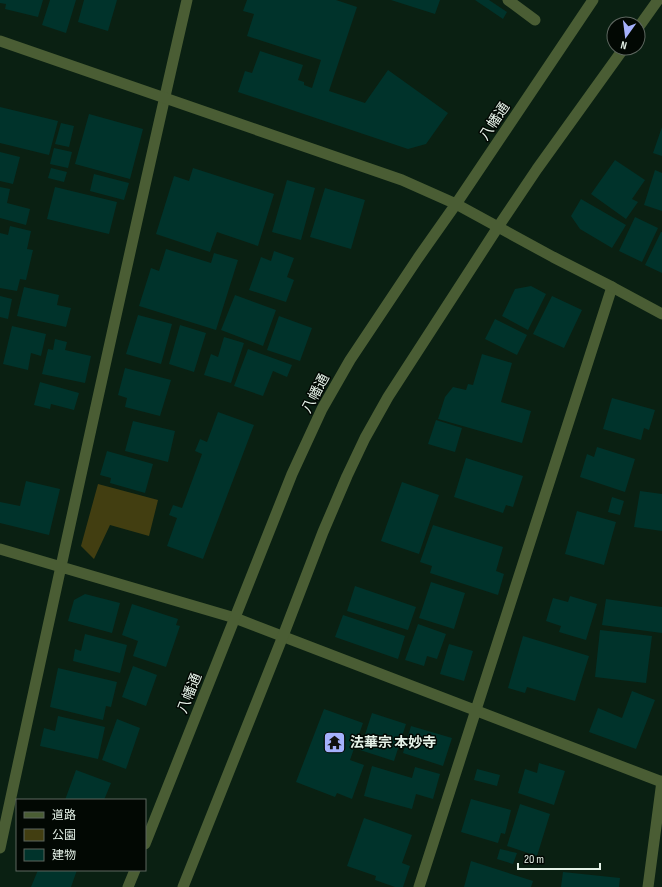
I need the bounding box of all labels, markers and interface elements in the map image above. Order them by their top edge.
north arrow [606,16,646,56]
text: N [619,38,628,52]
street label: 八幡通 [476,99,513,143]
street label: 八幡通 [298,371,333,416]
street label: 八幡通 [174,671,205,716]
temple icon: 法華宗 本妙寺 [321,729,347,755]
place label: 法華宗 本妙寺 [350,734,436,751]
legend [16,799,146,871]
text: 道路 [52,808,76,823]
text: 公園 [52,828,76,843]
scale bar [518,845,600,871]
text: 建物 [52,848,76,863]
text: 20 m [524,852,544,867]

